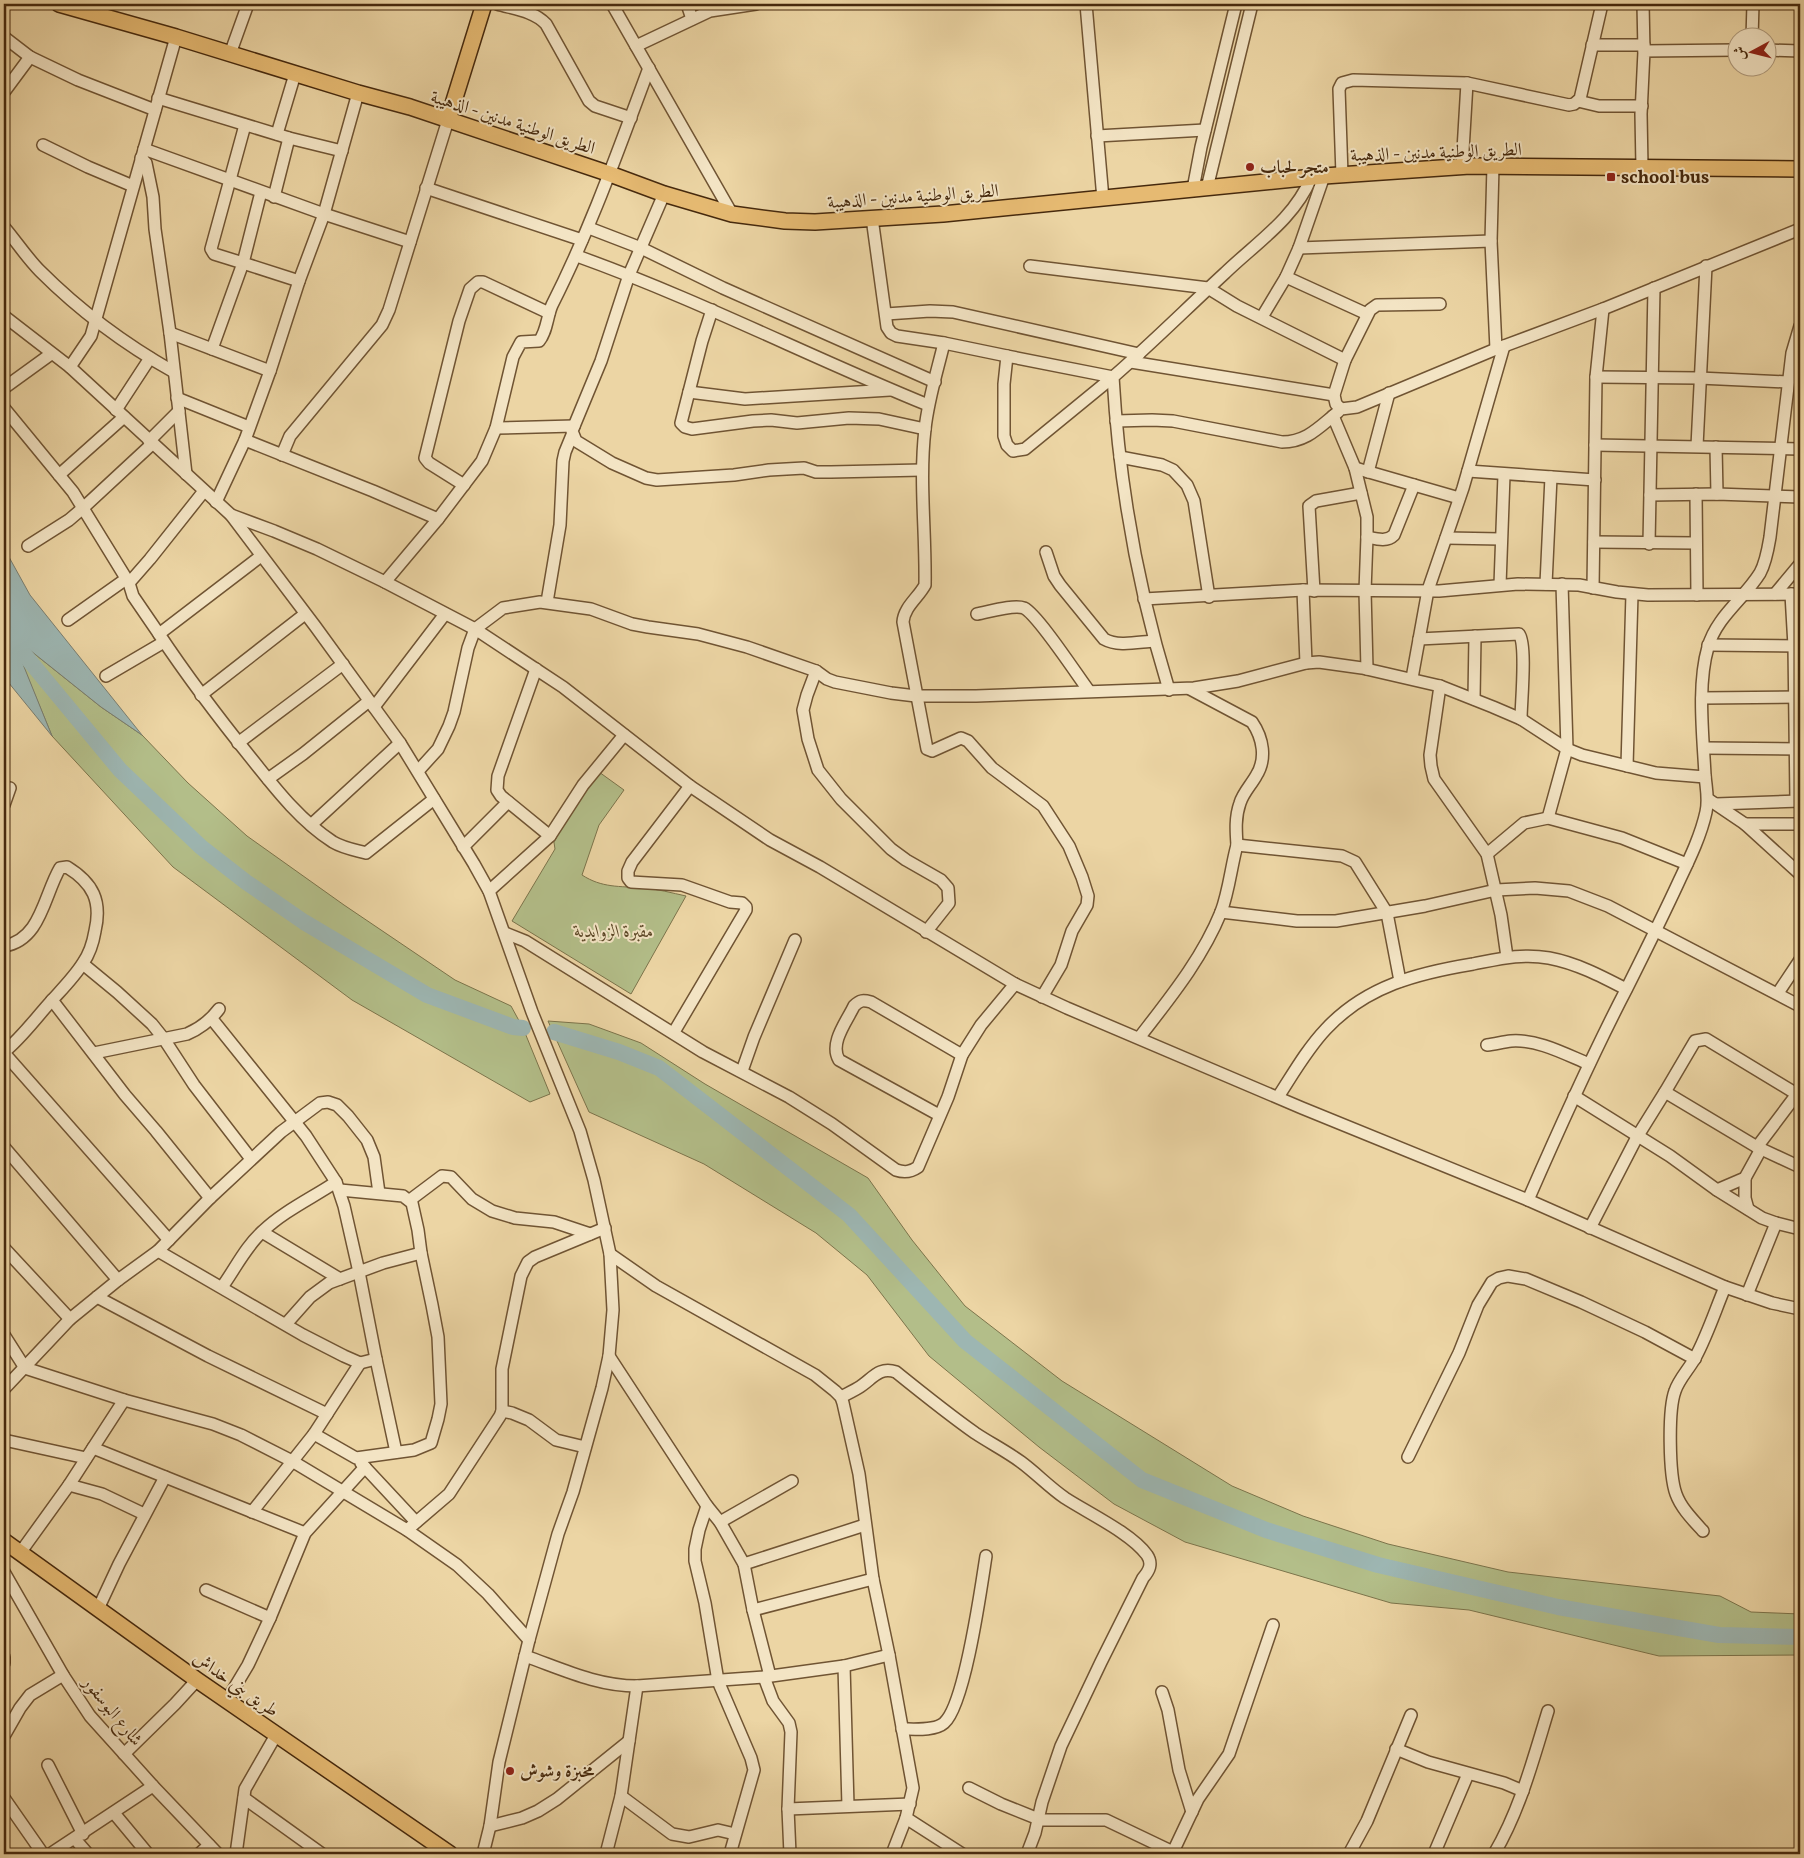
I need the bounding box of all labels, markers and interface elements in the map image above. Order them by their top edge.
north arrow [1726,28,1776,78]
text: ش [1730,45,1751,61]
street label: الطريق الوطنية مدنين - الذهيبة [427,85,598,162]
street label: الطريق الوطنية مدنين - الذهيبة [1350,138,1522,169]
place label: متجر لحباب [1260,156,1329,181]
marker: متجر لحباب [1244,161,1256,173]
place label: school bus [1621,166,1709,191]
marker: school bus [1605,171,1617,183]
street label: الطريق الوطنية مدنين - الذهيبة [827,179,1000,216]
park label: مقبرة الزوايدية [572,920,654,945]
street label: طريق بني خداش [186,1646,283,1726]
street label: شارع البوسفور [74,1670,148,1753]
place label: مخبزة وشوش [520,1760,595,1785]
marker: مخبزة وشوش [504,1765,516,1777]

